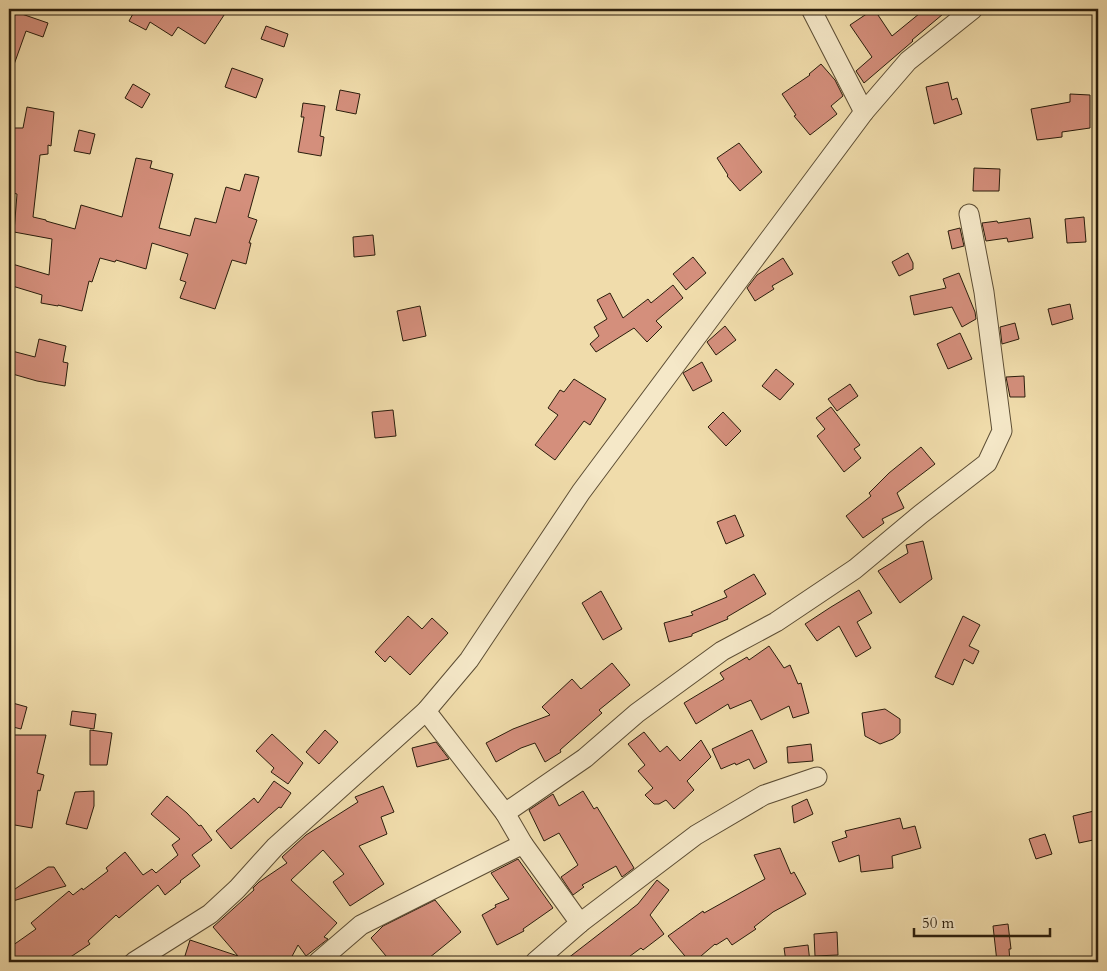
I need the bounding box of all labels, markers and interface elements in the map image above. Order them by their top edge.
scale bar [914,906,1051,938]
text: 50 m [922,913,954,933]

